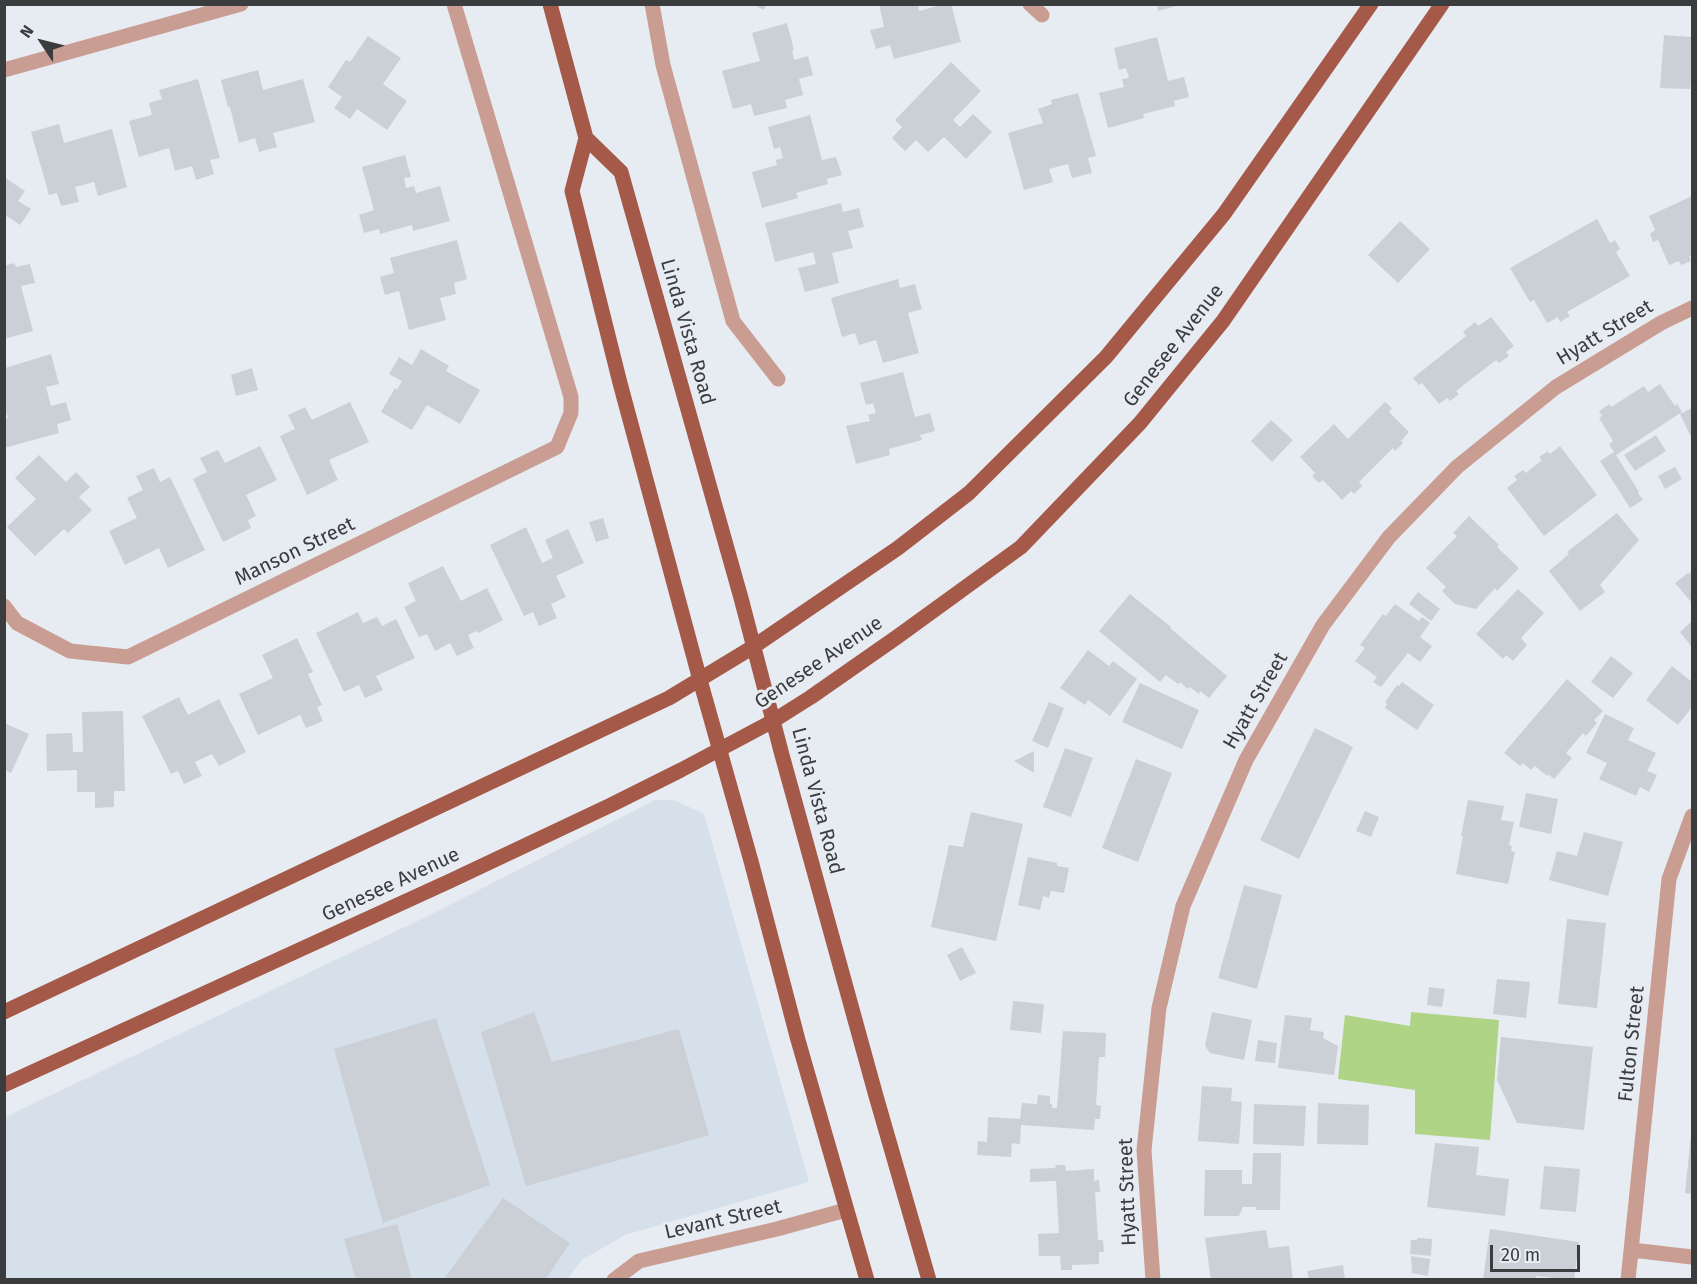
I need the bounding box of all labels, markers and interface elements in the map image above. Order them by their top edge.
north arrow [12,12,72,72]
text: N [16,22,38,41]
street label: Linda Vista Road [655,256,719,408]
street label: Genesee Avenue [1119,280,1229,412]
street label: Hyatt Street [1553,295,1657,371]
street label: Manson Street [231,513,359,591]
street label: Genesee Avenue [751,611,887,715]
street label: Hyatt Street [1219,648,1293,754]
street label: Linda Vista Road [786,725,848,877]
street label: Genesee Avenue [318,843,464,927]
street label: Fulton Street [1614,985,1650,1103]
street label: Hyatt Street [1114,1138,1142,1246]
street label: Levant Street [662,1195,784,1245]
scale bar [1493,1233,1583,1271]
text: 20 m [1501,1244,1540,1266]

